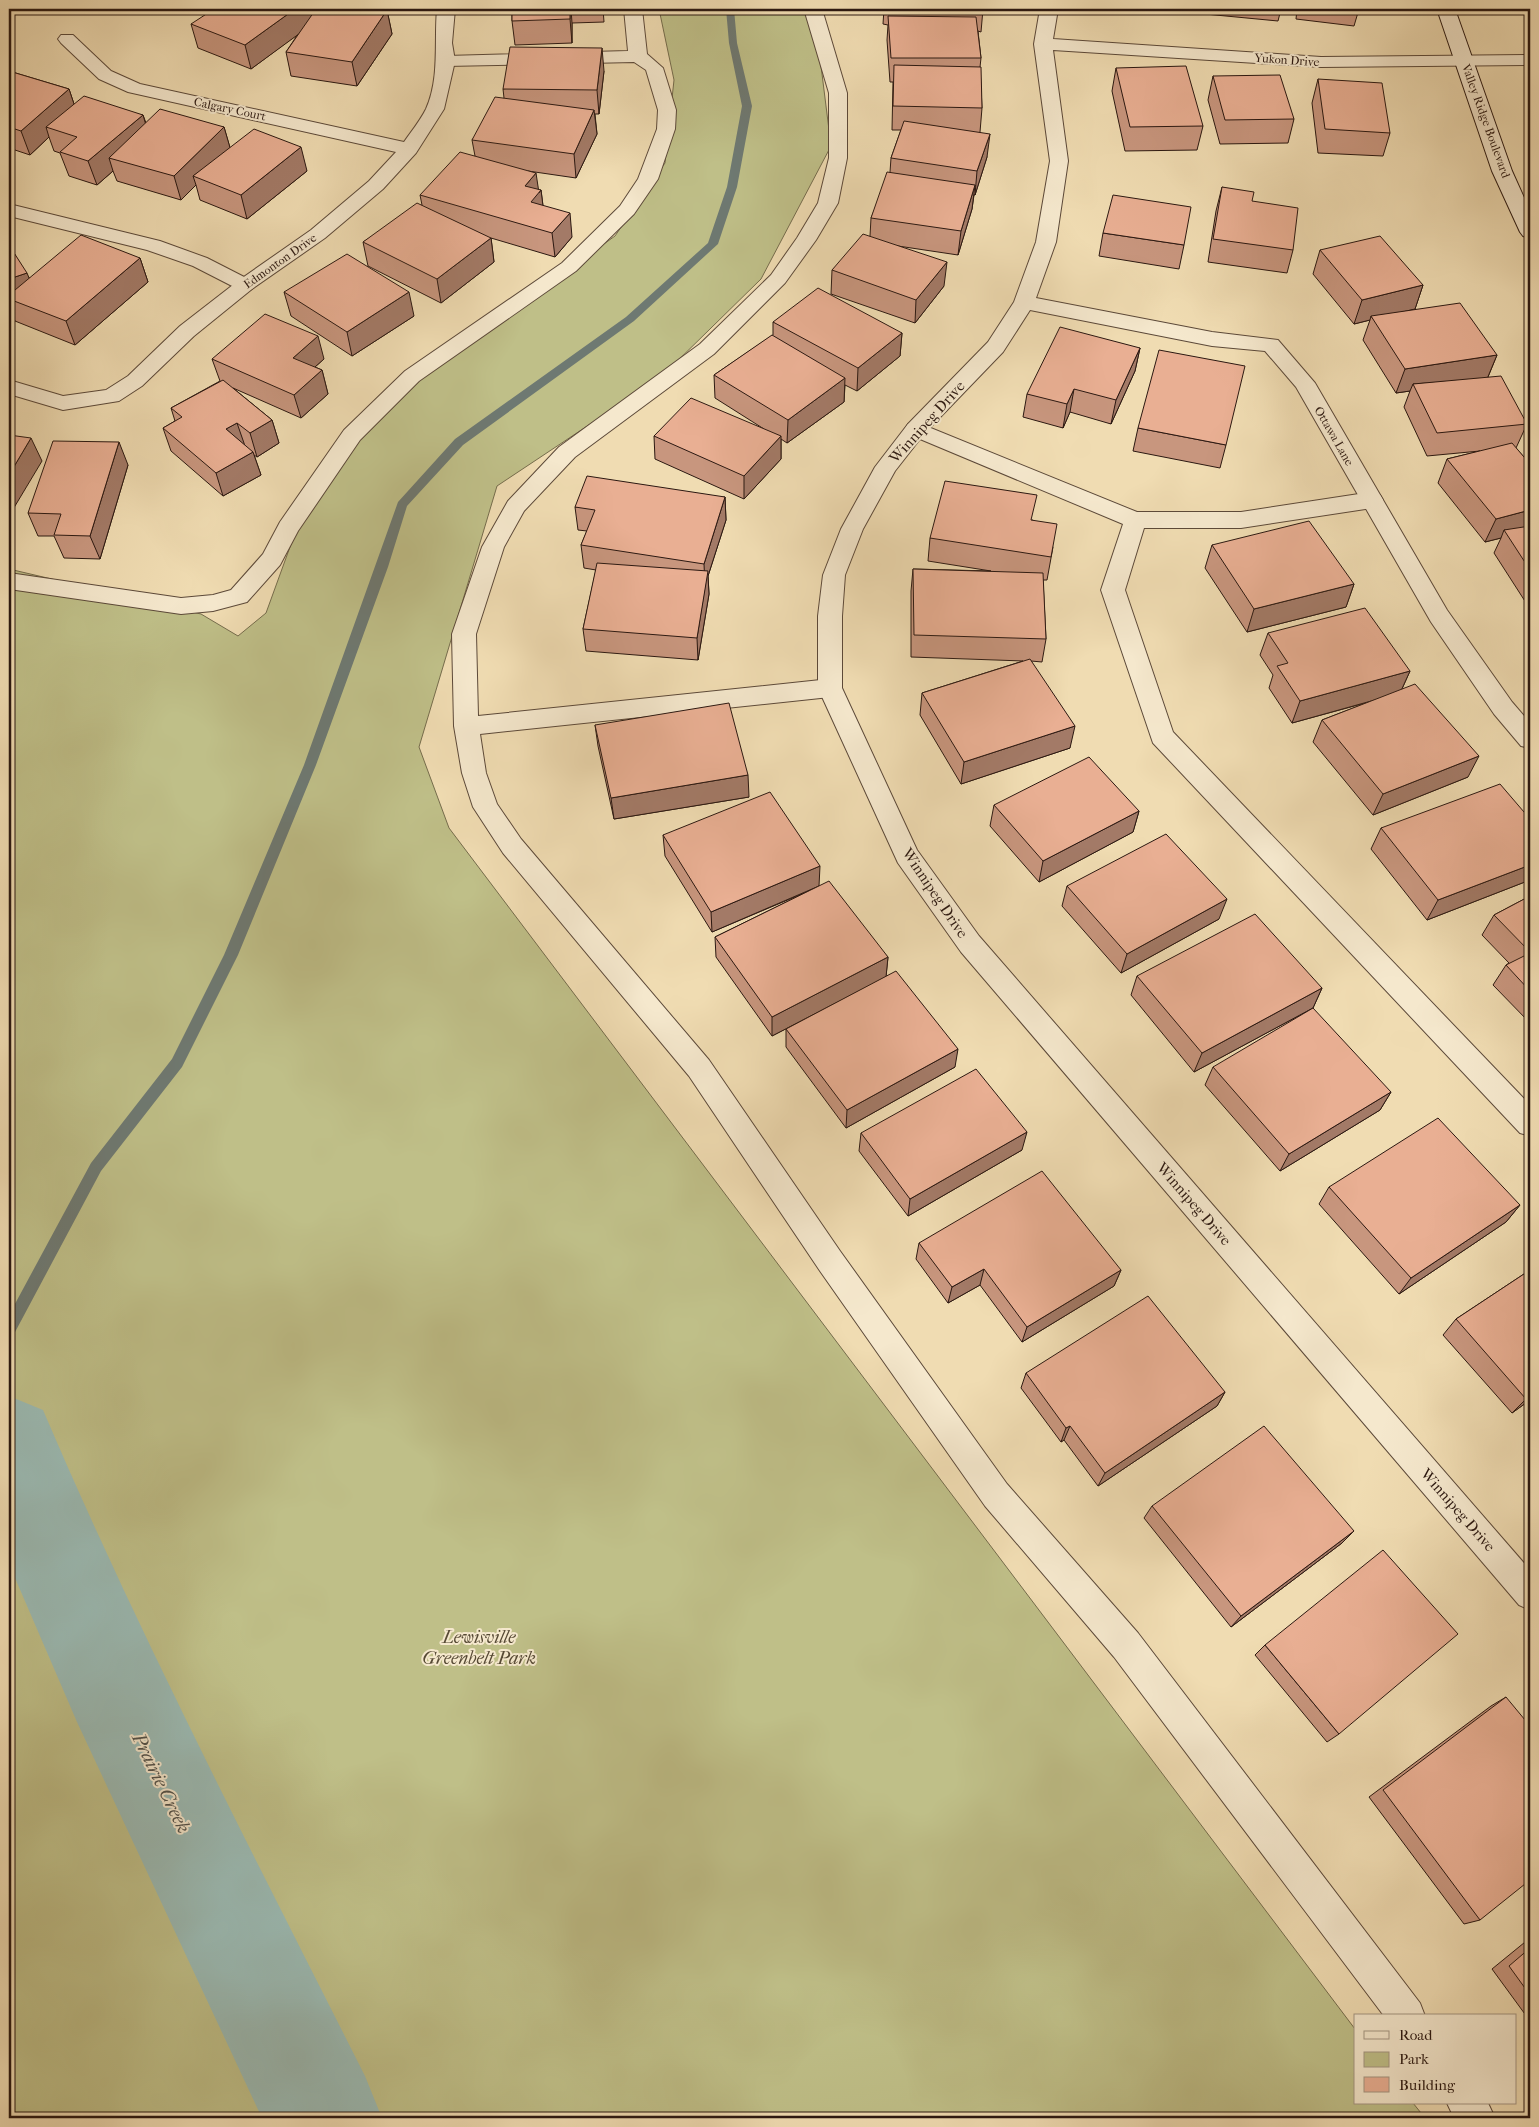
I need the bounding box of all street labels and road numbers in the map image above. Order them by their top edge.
street label: Yukon Drive [1253,51,1320,69]
street label: Valley Ridge Boulevard [1459,61,1513,180]
street label: Calgary Court [193,95,268,124]
street label: Edmonton Drive [241,231,319,291]
street label: Winnipeg Drive [885,377,969,468]
street label: Ottawa Lane [1311,404,1357,468]
street label: Winnipeg Drive [898,844,972,942]
street label: Winnipeg Drive [1152,1158,1235,1250]
street label: Winnipeg Drive [1416,1464,1499,1556]

